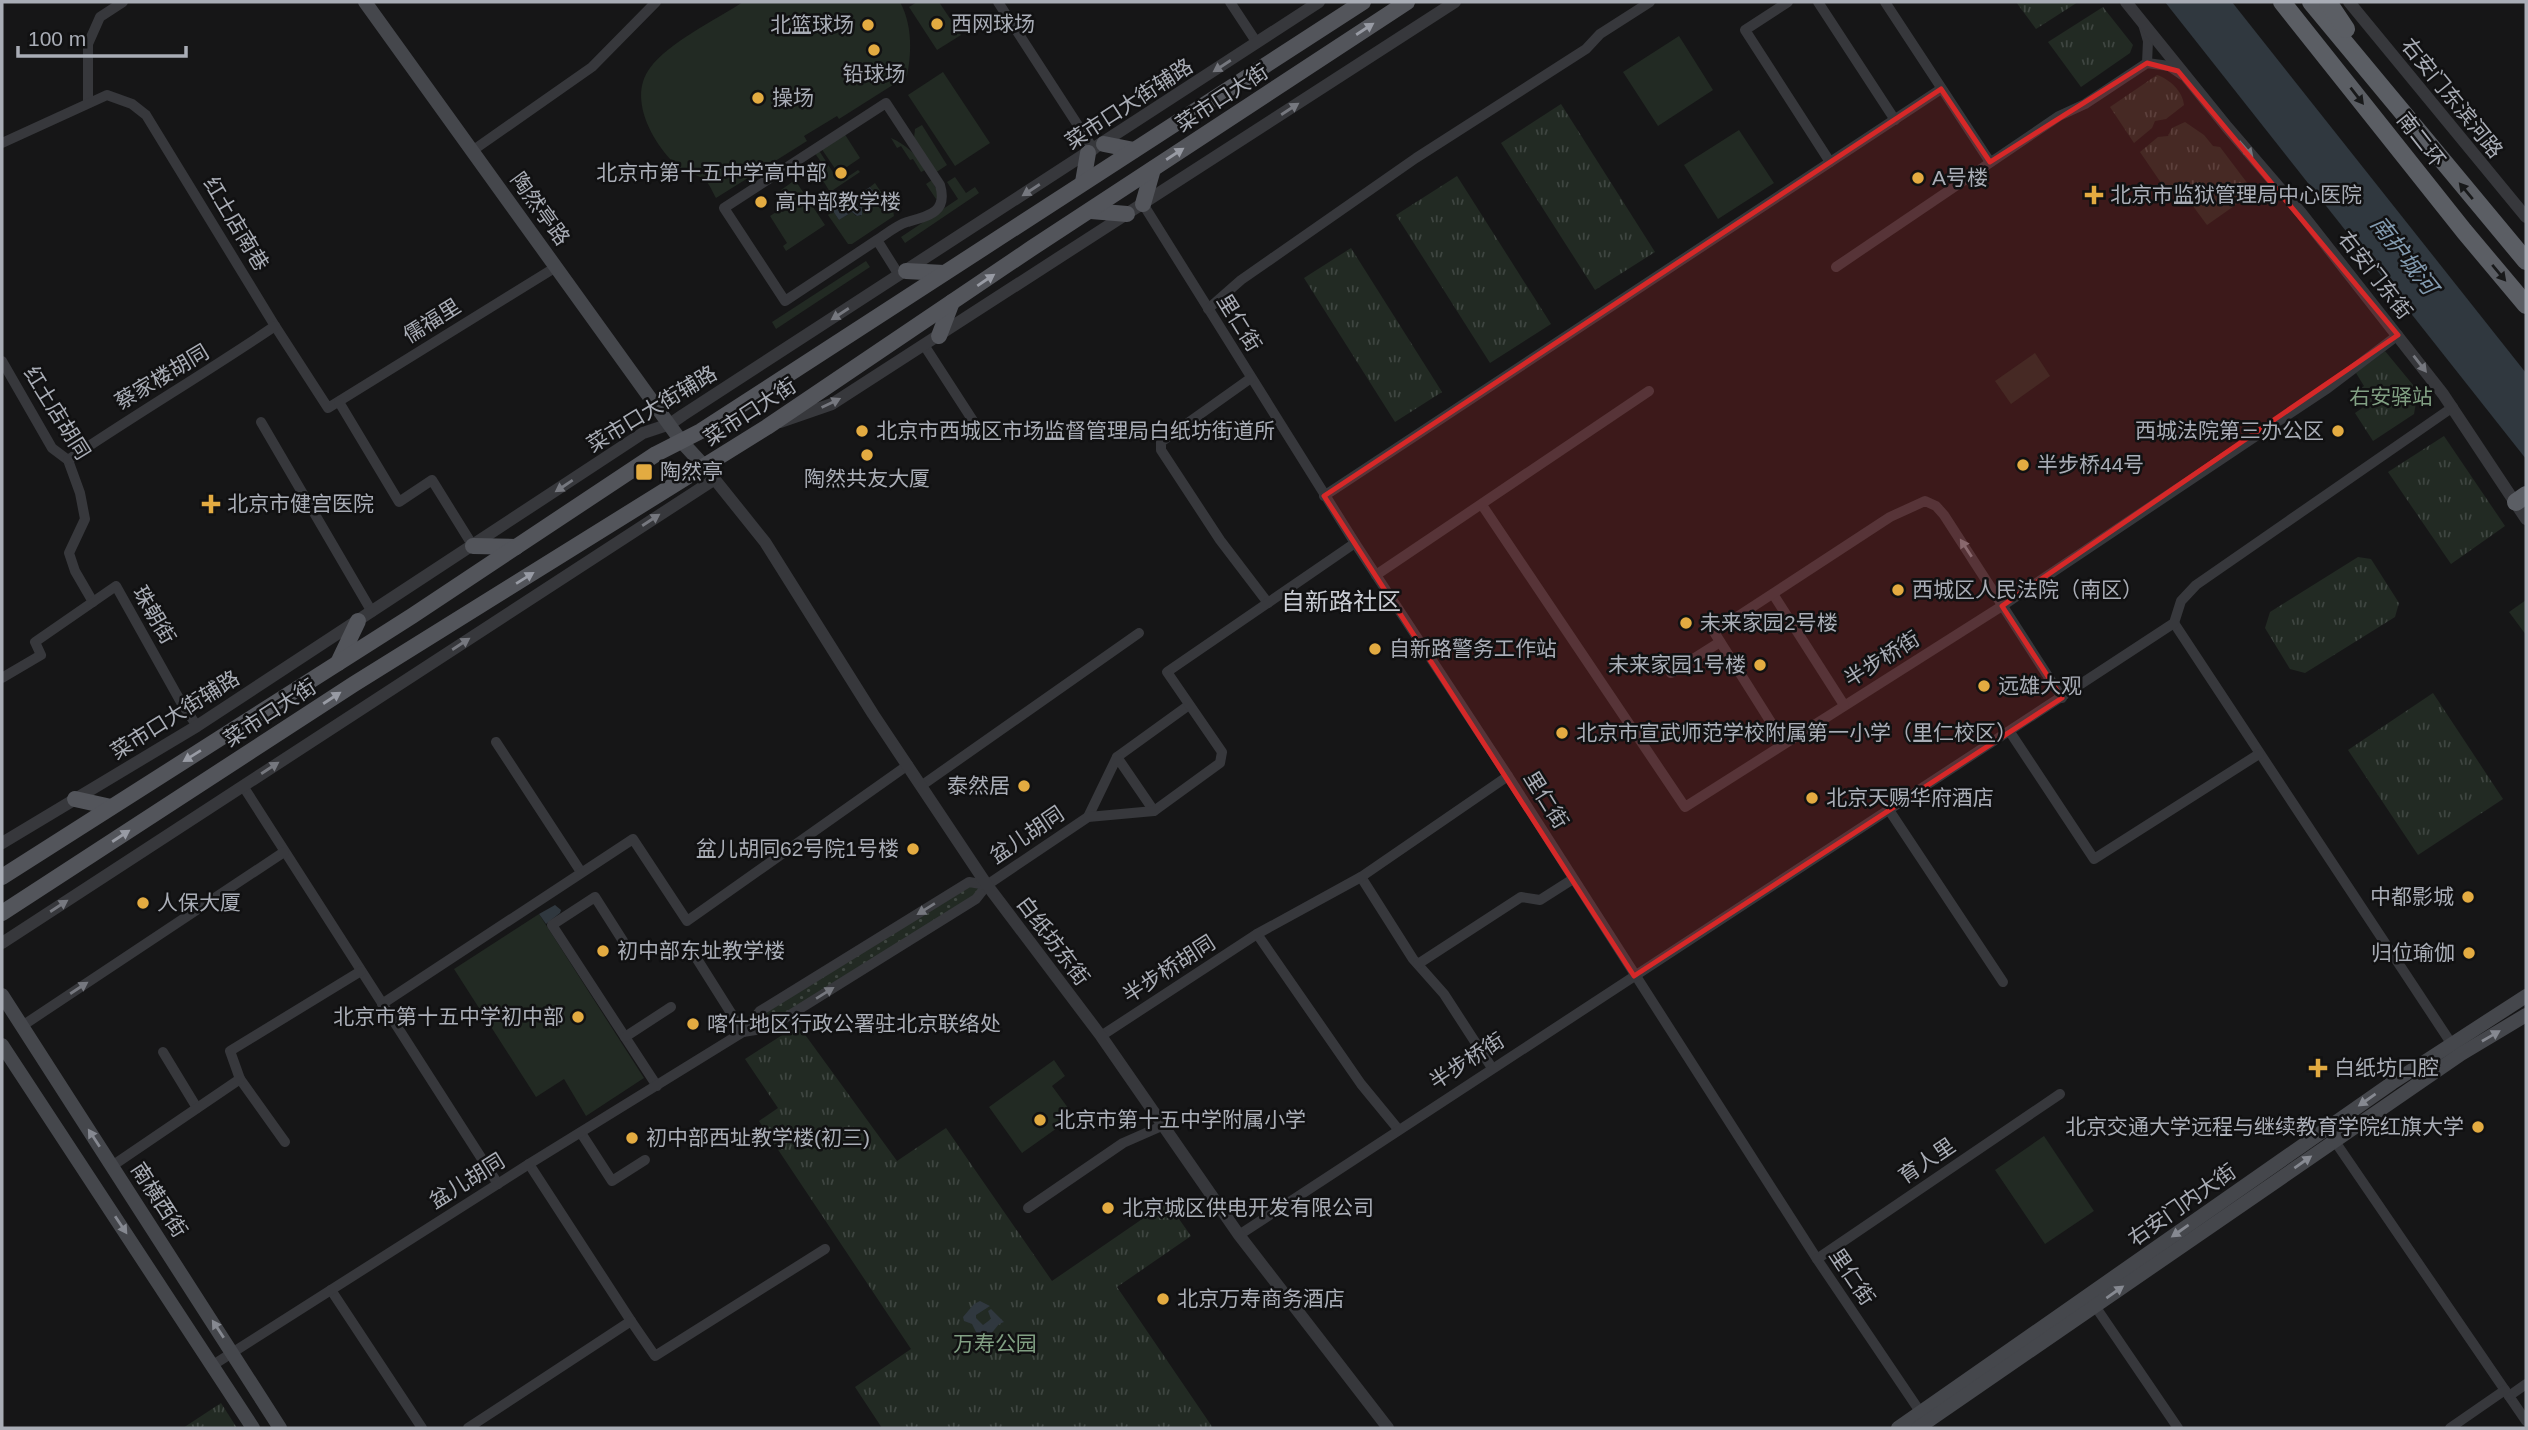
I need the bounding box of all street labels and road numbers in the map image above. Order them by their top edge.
street label: 右安门东滨河路 [2397,33,2508,162]
street label: 菜市口大街辅路 [1061,54,1197,153]
street label: 菜市口大街 [1171,59,1272,136]
street label: 南二环 [2393,108,2450,172]
street label: 陶然亭路 [506,168,574,249]
street label: 红土店南巷 [200,173,273,275]
street label: 右安门东街 [2334,226,2417,323]
street label: 里仁街 [1213,290,1266,356]
street label: 儒福里 [399,294,465,347]
street label: 蔡家楼胡同 [111,340,213,413]
street label: 菜市口大街辅路 [583,361,721,456]
street label: 红土店胡同 [20,362,95,463]
street label: 菜市口大街 [699,373,800,450]
street label: 珠朝街 [129,582,180,648]
street label: 半步桥街 [1840,627,1923,691]
street label: 菜市口大街辅路 [106,666,243,763]
street label: 菜市口大街 [219,674,320,751]
street label: 里仁街 [1520,767,1573,833]
street label: 盆儿胡同 [985,802,1068,868]
street label: 白纸坊东街 [1013,892,1094,990]
street label: 半步桥胡同 [1118,930,1219,1007]
street label: 半步桥街 [1425,1028,1508,1093]
street label: 育人里 [1894,1133,1959,1188]
street label: 盆儿胡同 [425,1149,508,1213]
street label: 南横西街 [127,1158,192,1241]
street label: 右安门内大街 [2124,1159,2240,1250]
street label: 里仁街 [1825,1244,1880,1309]

